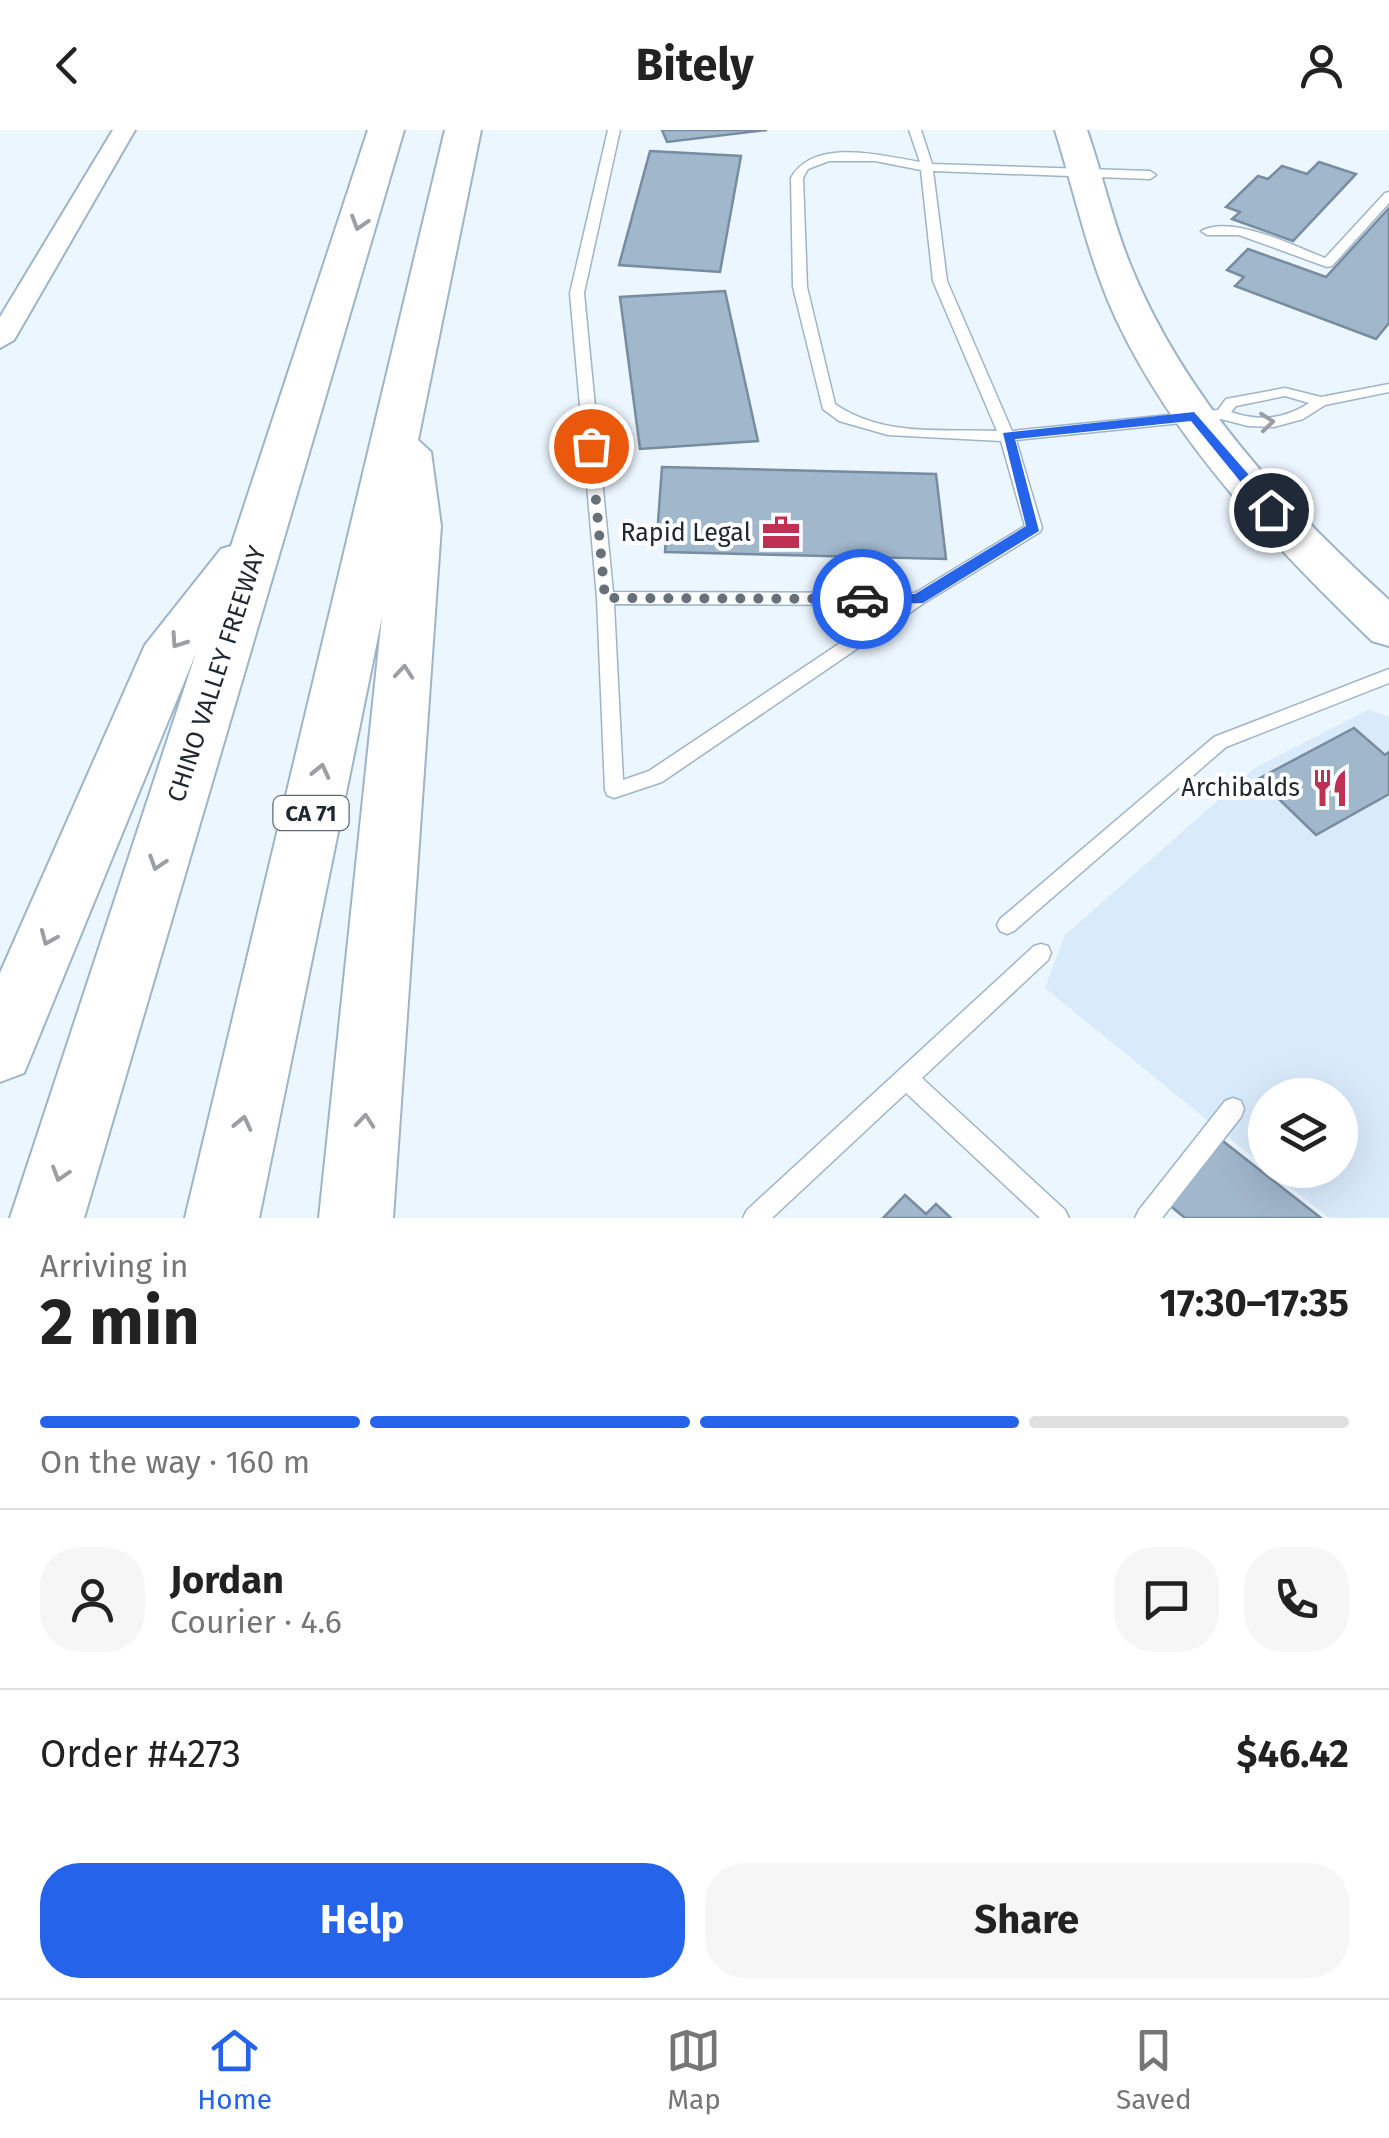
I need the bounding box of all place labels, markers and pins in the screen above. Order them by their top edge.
pin [549,404,634,489]
pin [1229,468,1314,553]
office icon: Rapid Legal [760,512,802,554]
place label: Rapid Legal [620,518,751,548]
restaurant icon: Archibalds [1309,767,1351,809]
place label: Archibalds [1181,773,1300,803]

